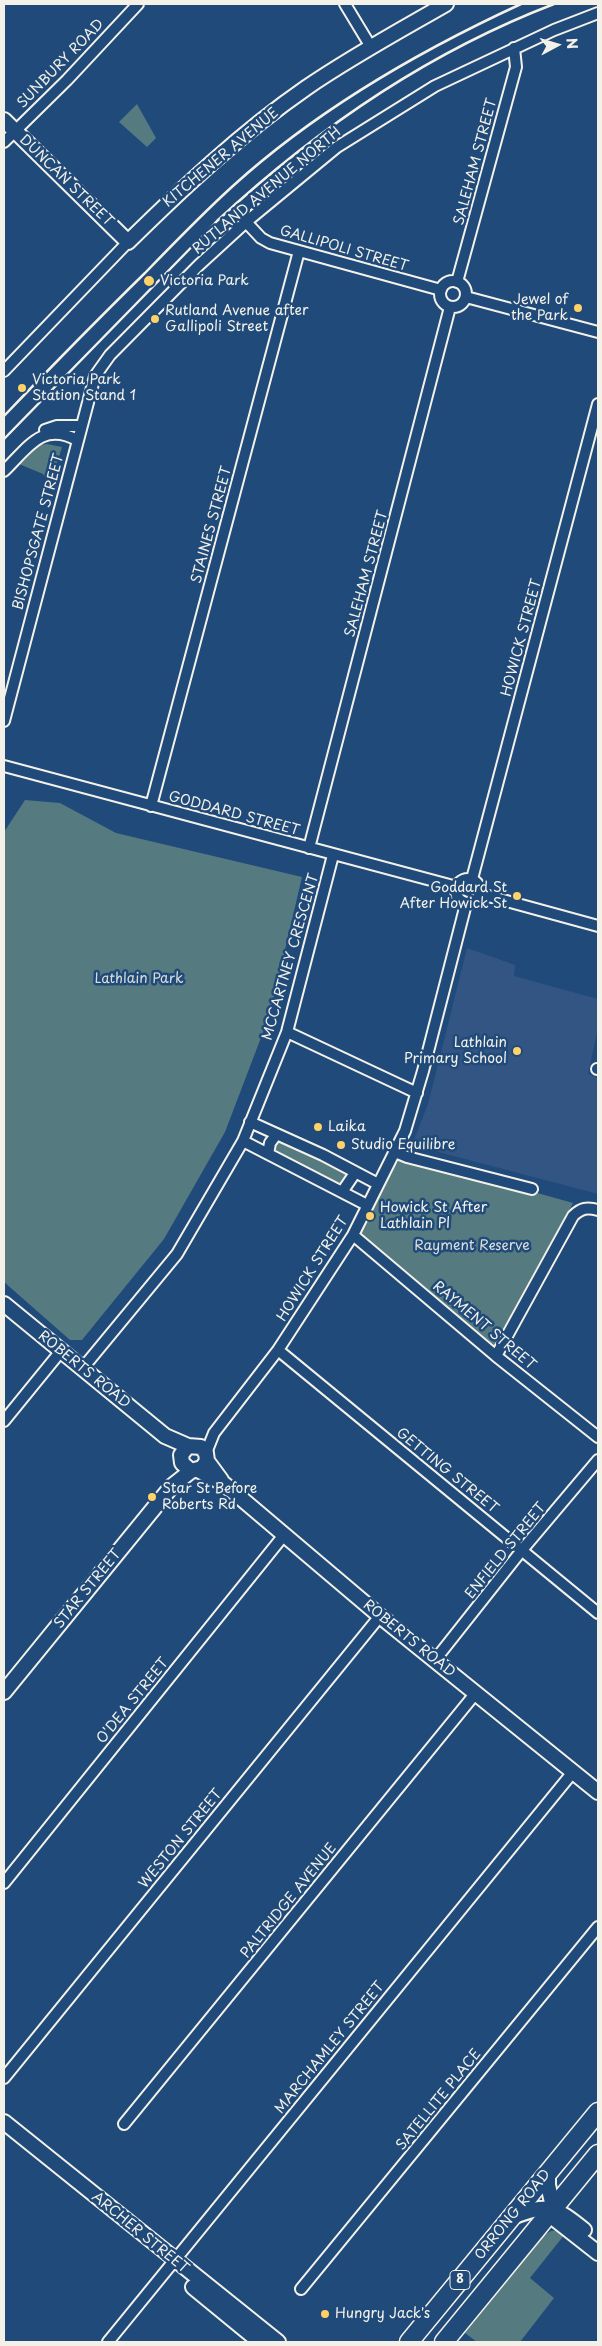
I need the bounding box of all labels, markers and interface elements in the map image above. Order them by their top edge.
street label: SUNBURY ROAD [14,16,108,112]
north arrow [532,20,582,70]
text: N [561,37,583,50]
street label: SALEHAM STREET [451,97,501,227]
street label: KITCHENER AVENUE [160,105,282,211]
street label: RUTLAND AVENUE NORTH [189,124,345,258]
street label: DUNCAN STREET [15,132,117,230]
street label: GALLIPOLI STREET [278,223,410,275]
place label: Victoria Park [160,273,249,289]
marker: Victoria Park [142,274,156,288]
place label: Jewel of the Park [511,292,568,324]
marker: Jewel of the Park [572,302,584,314]
place label: Rutland Avenue after Gallipoli Street [165,303,308,336]
marker: Rutland Avenue after Gallipoli Street [149,313,161,325]
place label: Victoria Park Station Stand 1 [32,372,136,404]
marker: Victoria Park Station Stand 1 [16,382,28,394]
street label: BISHOPSGATE STREET [10,452,68,612]
street label: STAINES STREET [188,465,236,585]
street label: SALEHAM STREET [342,509,392,639]
street label: HOWICK STREET [498,577,546,699]
street label: GODDARD STREET [166,788,302,840]
street label: MCCARTNEY CRESCENT [259,872,323,1042]
place label: Goddard St After Howick St [400,880,507,912]
marker: Goddard St After Howick St [511,890,523,902]
park label: Lathlain Park [94,971,184,987]
place label: Lathlain Primary School [404,1035,507,1068]
marker: Lathlain Primary School [511,1045,523,1057]
place label: Laika [328,1119,366,1135]
marker: Laika [312,1121,324,1133]
place label: Studio Equilibre [351,1137,455,1153]
marker: Studio Equilibre [335,1139,347,1151]
place label: Howick St After Lathlain Pl [380,1200,487,1232]
marker: Howick St After Lathlain Pl [364,1210,376,1222]
street label: HOWICK STREET [274,1213,352,1325]
park label: Rayment Reserve [414,1238,530,1254]
street label: RAYMENT STREET [429,1278,539,1374]
street label: ROBERTS ROAD [35,1328,133,1412]
street label: GETTING STREET [393,1425,501,1517]
place label: Star St Before Roberts Rd [162,1481,257,1514]
marker: Star St Before Roberts Rd [146,1491,158,1503]
street label: ENFIELD STREET [462,1500,550,1602]
street label: STAR STREET [51,1546,125,1632]
street label: ROBERTS ROAD [360,1597,458,1681]
street label: O'DEA STREET [93,1655,173,1747]
street label: WESTON STREET [136,1786,226,1892]
street label: PALTRIDGE AVENUE [238,1840,340,1962]
street label: MARCHAMLEY STREET [272,1979,388,2117]
street label: SATELLITE PLACE [393,2046,485,2154]
street label: ORRONG ROAD [471,2166,555,2264]
street label: ARCHER STREET [88,2189,192,2277]
road number: 8 [450,2270,470,2290]
place label: Hungry Jack's [335,2306,430,2322]
marker: Hungry Jack's [319,2308,331,2320]

